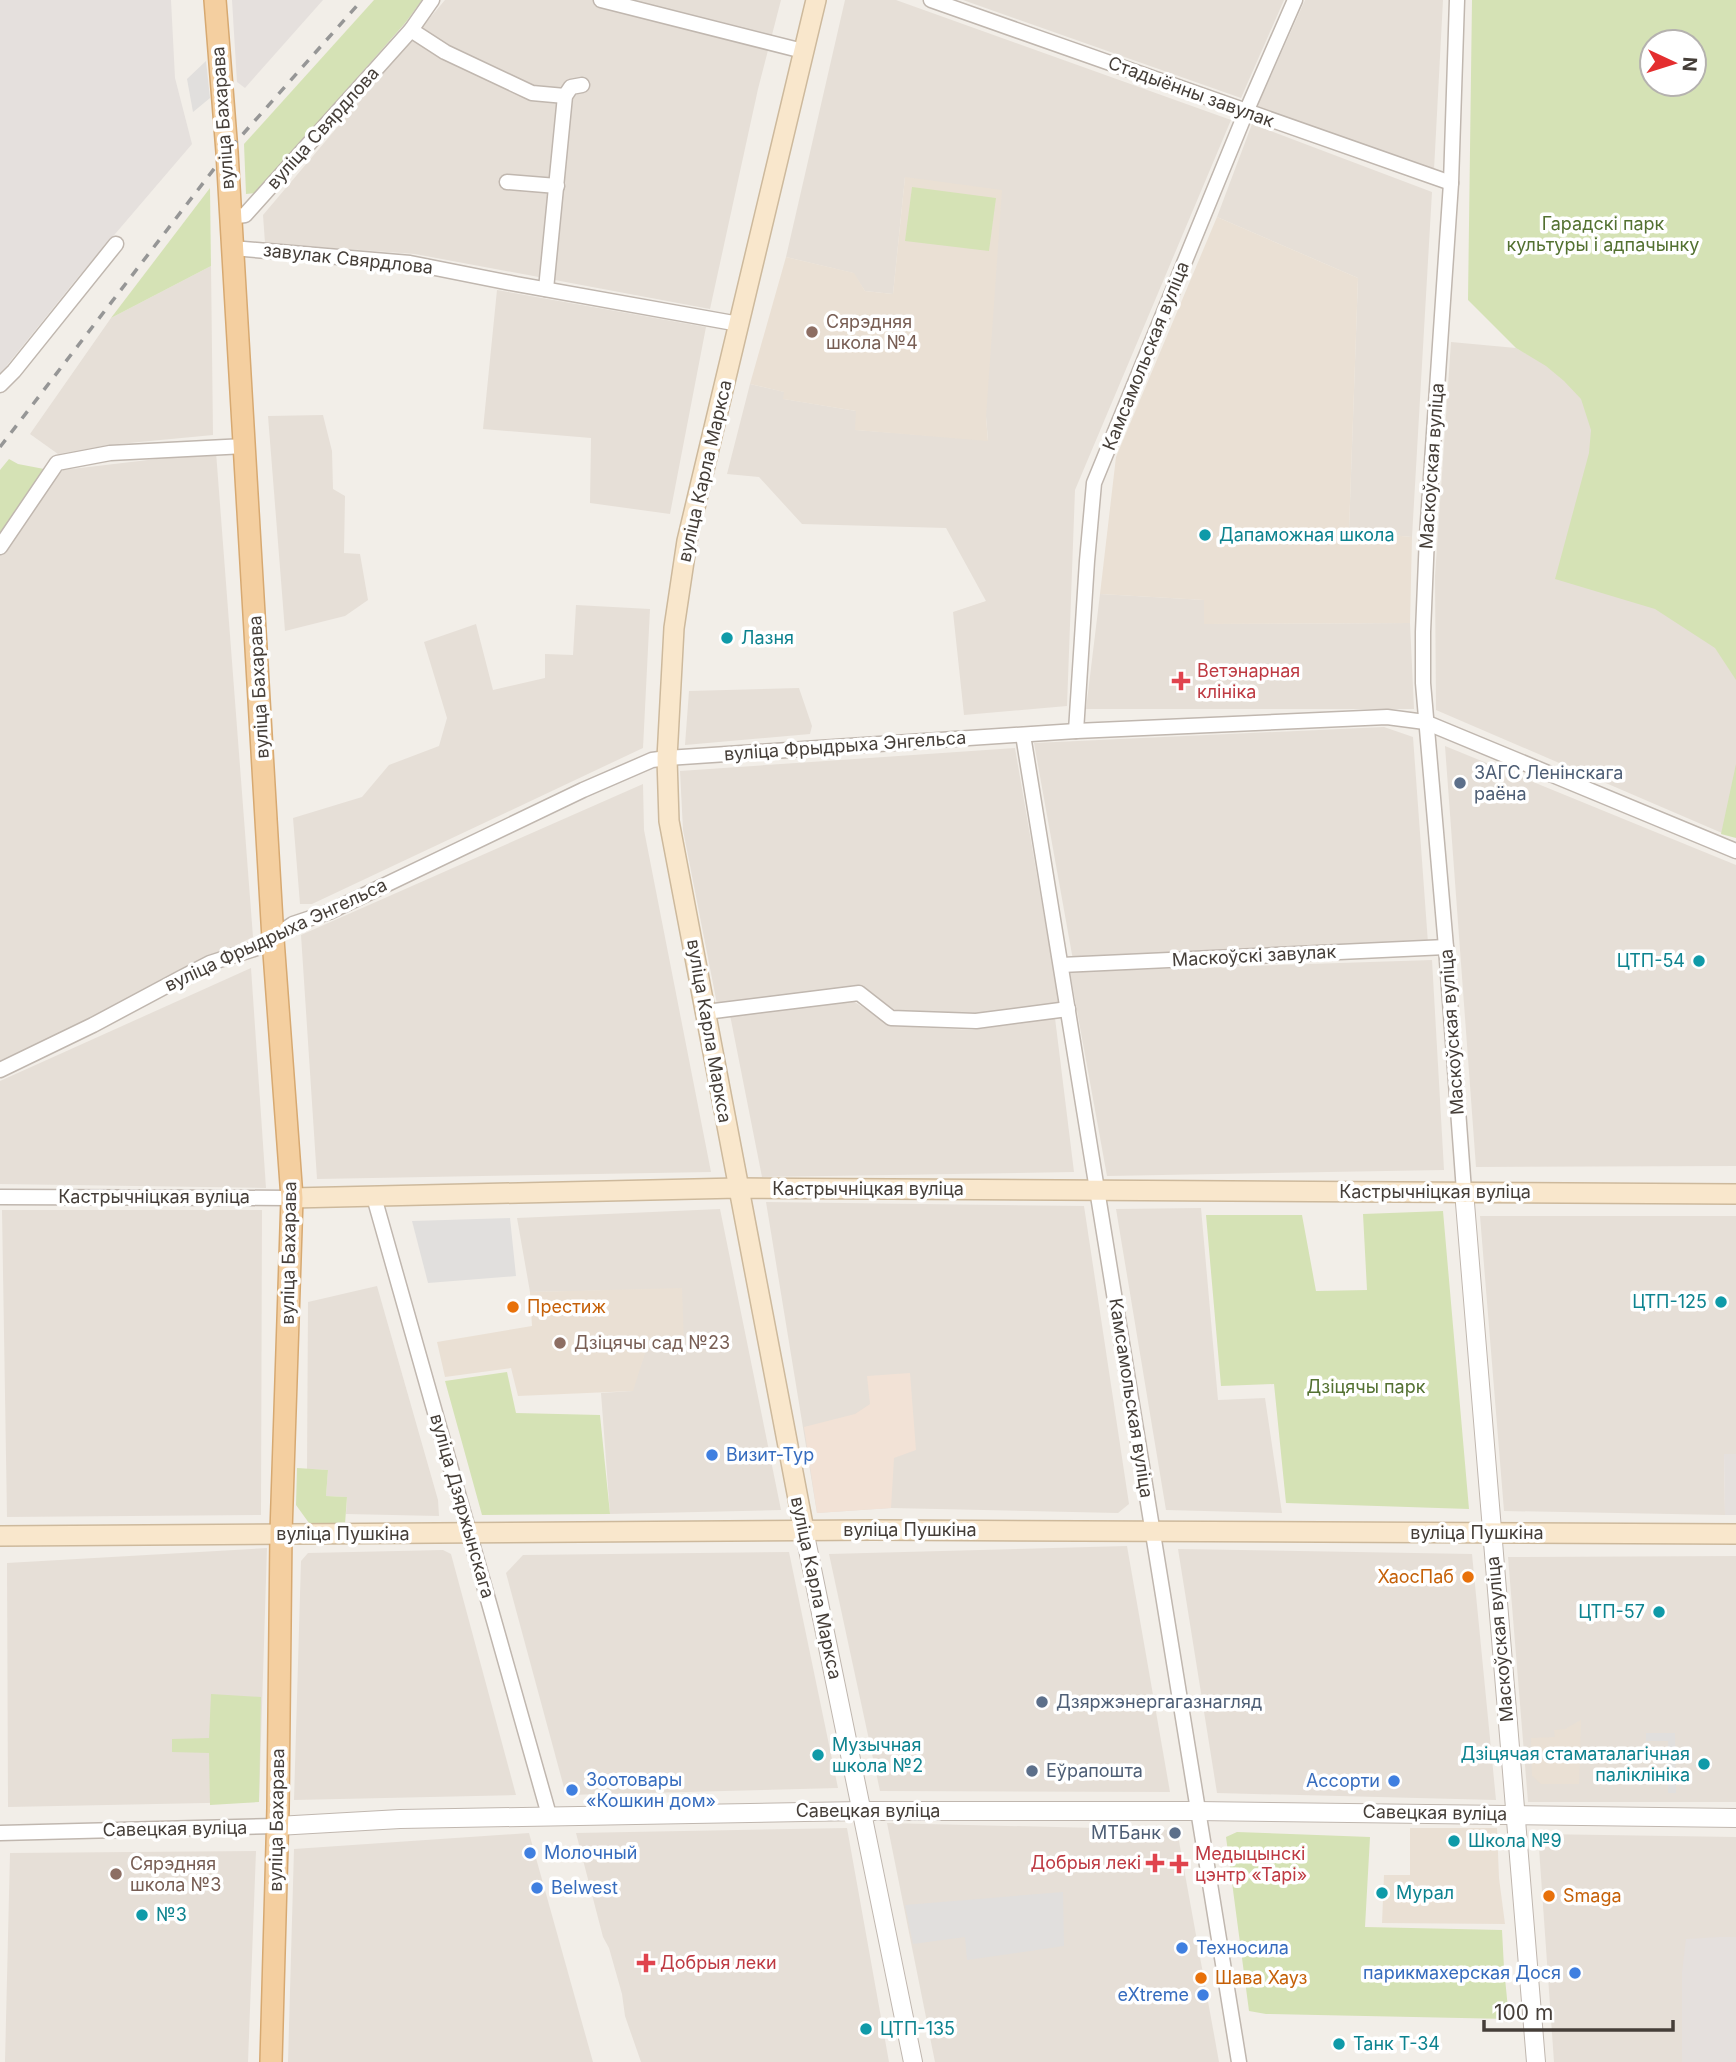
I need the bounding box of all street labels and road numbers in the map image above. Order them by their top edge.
street label: вуліца Бахарава [207,46,238,190]
street label: Стадыённы завулак [1105,52,1277,131]
street label: вуліца Свярдлова [262,62,383,193]
street label: завулак Свярдлова [262,239,434,278]
street label: Камсамольская вуліца [1098,258,1193,453]
street label: вуліца Карла Маркса [673,378,736,564]
street label: Маскоўская вуліца [1415,382,1448,550]
street label: вуліца Бахарава [244,615,273,759]
street label: вуліца Фрыдрыха Энгельса [723,727,967,764]
street label: вуліца Фрыдрыха Энгельса [161,874,390,995]
street label: вуліца Карла Маркса [683,937,736,1124]
street label: Маскоўскі завулак [1171,941,1337,970]
street label: Маскоўская вуліца [1435,948,1468,1116]
street label: Кастрычніцкая вуліца [772,1178,964,1199]
street label: вуліца Бахарава [277,1181,300,1325]
street label: Кастрычніцкая вуліца [1339,1181,1531,1202]
street label: Кастрычніцкая вуліца [58,1186,250,1207]
street label: Камсамольская вуліца [1105,1297,1158,1499]
street label: вуліца Дзяржынскага [426,1411,499,1601]
street label: вуліца Карла Маркса [787,1495,846,1681]
street label: вуліца Пушкіна [843,1519,977,1540]
street label: вуліца Пушкіна [1410,1522,1544,1543]
street label: вуліца Пушкіна [276,1523,410,1544]
street label: Маскоўская вуліца [1482,1555,1517,1723]
street label: вуліца Бахарава [265,1748,288,1892]
street label: Савецкая вуліца [796,1800,940,1821]
street label: Савецкая вуліца [1363,1801,1507,1824]
street label: Савецкая вуліца [103,1817,247,1840]

